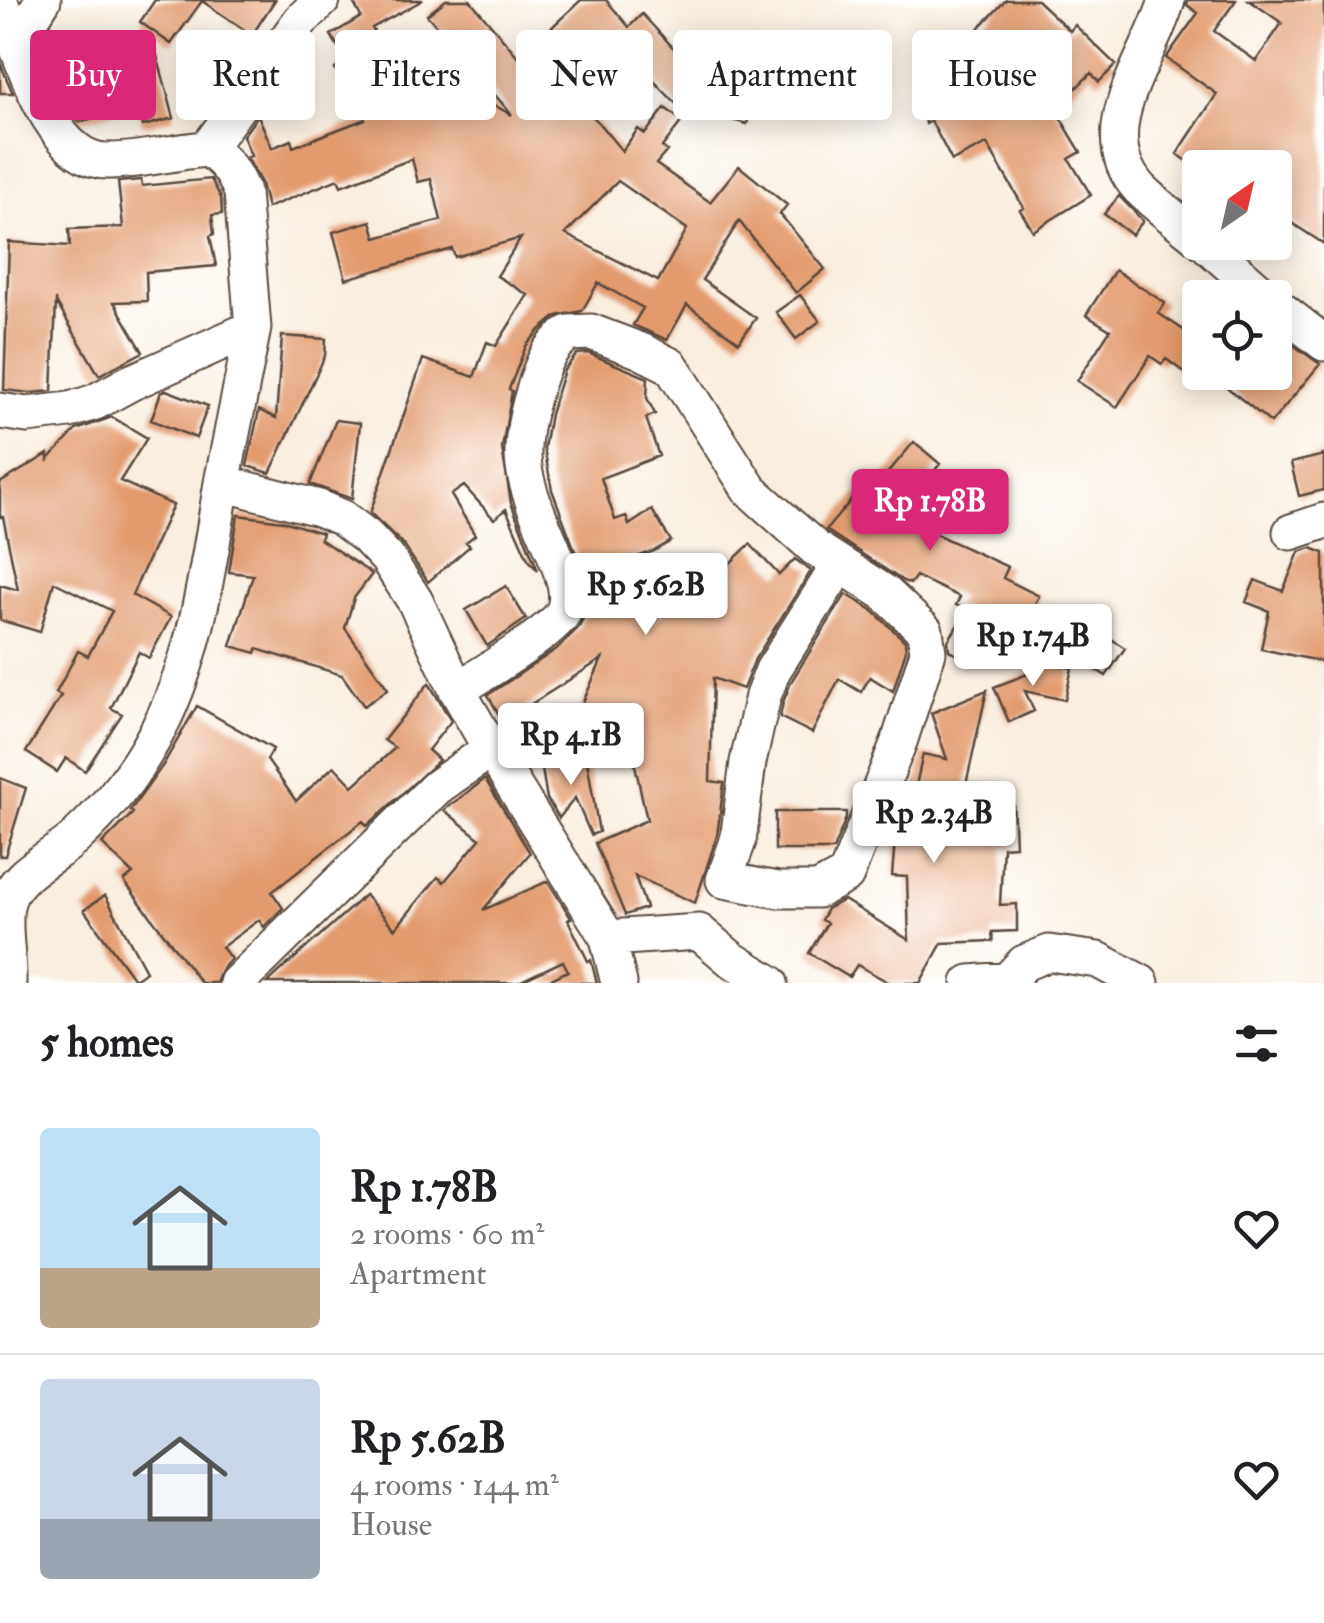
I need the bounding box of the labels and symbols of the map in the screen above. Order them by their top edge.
north arrow [1182,150,1292,260]
pin: Rp 1.78B [827,469,1033,554]
pin: Rp 5.62B [543,553,749,638]
pin: Rp 1.74B [930,604,1136,689]
pin: Rp 4.1B [479,703,663,788]
pin: Rp 2.34B [831,781,1037,866]

